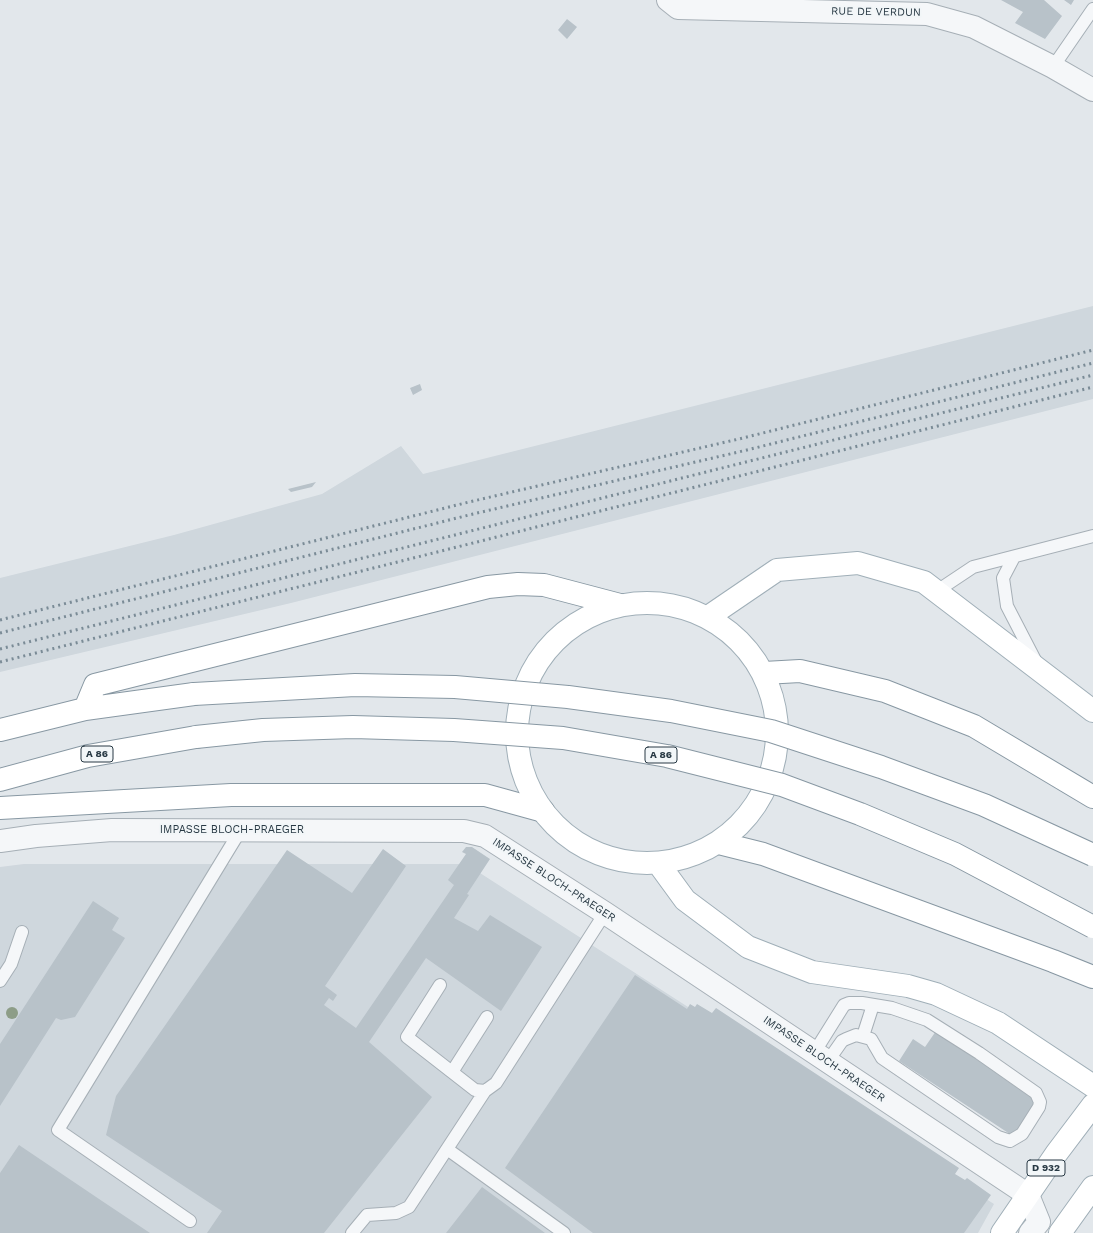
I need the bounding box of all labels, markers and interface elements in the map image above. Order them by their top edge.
street label: RUE DE VERDUN [831,5,921,19]
road number: A 86 [81,746,113,762]
road number: A 86 [645,747,677,763]
street label: IMPASSE BLOCH-PRAEGER [160,823,304,837]
street label: IMPASSE BLOCH-PRAEGER [490,835,618,925]
street label: IMPASSE BLOCH-PRAEGER [761,1013,887,1105]
road number: D 932 [1027,1160,1065,1176]

